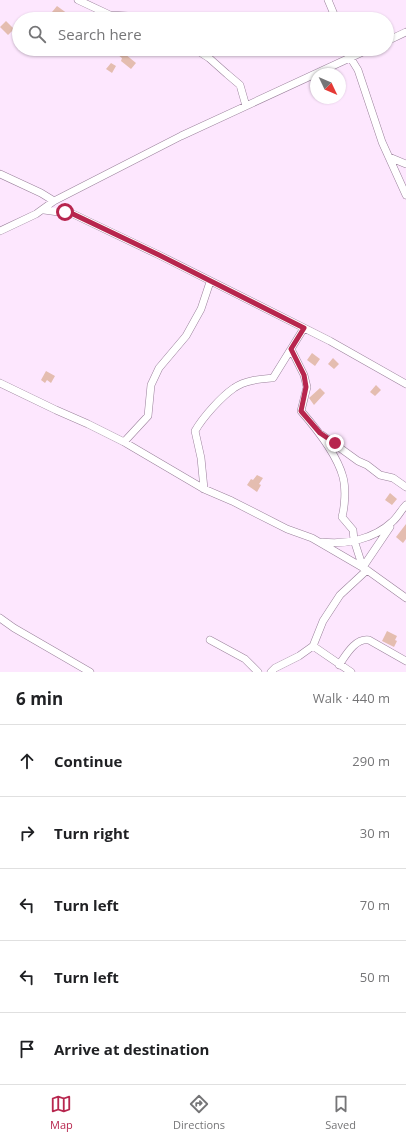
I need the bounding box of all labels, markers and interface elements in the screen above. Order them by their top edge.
search box [12,12,394,56]
icon: search [26,23,48,45]
text: Search here [58,24,142,44]
north arrow [310,68,346,104]
route start [56,203,74,221]
route end [326,434,344,452]
text: 6 min [16,687,63,710]
text: Walk · 440 m [313,689,390,707]
icon: ahead [16,750,38,772]
text: Continue [54,751,122,771]
text: 290 m [352,752,390,770]
icon: right [16,822,38,844]
text: Turn right [54,823,129,843]
text: 30 m [360,824,390,842]
icon: left [16,894,38,916]
text: Turn left [54,895,119,915]
text: 70 m [360,896,390,914]
icon: left [16,966,38,988]
text: Turn left [54,967,119,987]
text: 50 m [360,968,390,986]
icon: arrive [16,1038,38,1060]
text: Arrive at destination [54,1039,209,1059]
tab: Map [50,1093,73,1132]
tab: Directions [173,1093,225,1132]
tab: Saved [325,1093,356,1132]

